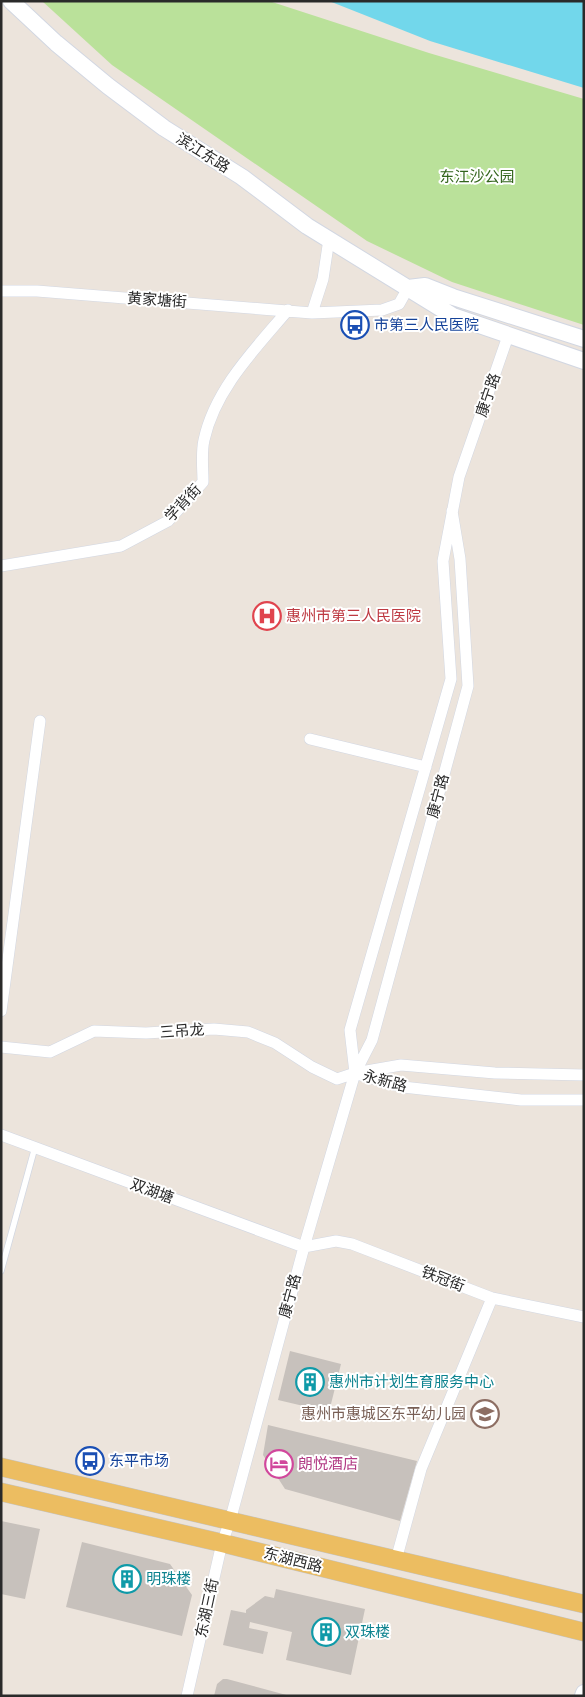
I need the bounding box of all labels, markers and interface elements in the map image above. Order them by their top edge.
street label: 滨江东路 [173,129,234,177]
park label: 东江沙公园 [439,167,515,186]
street label: 黄家塘街 [126,288,188,311]
bus stop icon: 市第三人民医院 [340,310,370,340]
place label: 市第三人民医院 [374,315,479,334]
street label: 康宁路 [471,370,504,419]
street label: 学背街 [160,480,205,526]
hospital icon: 惠州市第三人民医院 [252,601,282,631]
place label: 惠州市第三人民医院 [286,606,421,625]
street label: 康宁路 [423,772,453,820]
street label: 三吊龙 [159,1019,205,1042]
street label: 永新路 [361,1066,409,1096]
street label: 双湖塘 [128,1174,177,1207]
street label: 铁冠街 [419,1262,468,1295]
street label: 康宁路 [275,1272,305,1320]
building icon: 惠州市计划生育服务中心 [295,1367,325,1397]
place label: 惠州市计划生育服务中心 [329,1372,494,1391]
school or university icon: 惠州市惠城区东平幼儿园 [470,1399,500,1429]
place label: 惠州市惠城区东平幼儿园 [301,1404,466,1423]
bus stop icon: 东平市场 [75,1446,105,1476]
hotel icon: 朗悦酒店 [264,1449,294,1479]
place label: 东平市场 [109,1451,169,1470]
place label: 朗悦酒店 [298,1454,358,1473]
street label: 东湖西路 [262,1543,325,1576]
building icon: 明珠楼 [112,1564,142,1594]
place label: 明珠楼 [146,1569,191,1588]
street label: 东湖三街 [191,1577,222,1639]
building icon: 双珠楼 [311,1617,341,1647]
place label: 双珠楼 [345,1622,390,1641]

